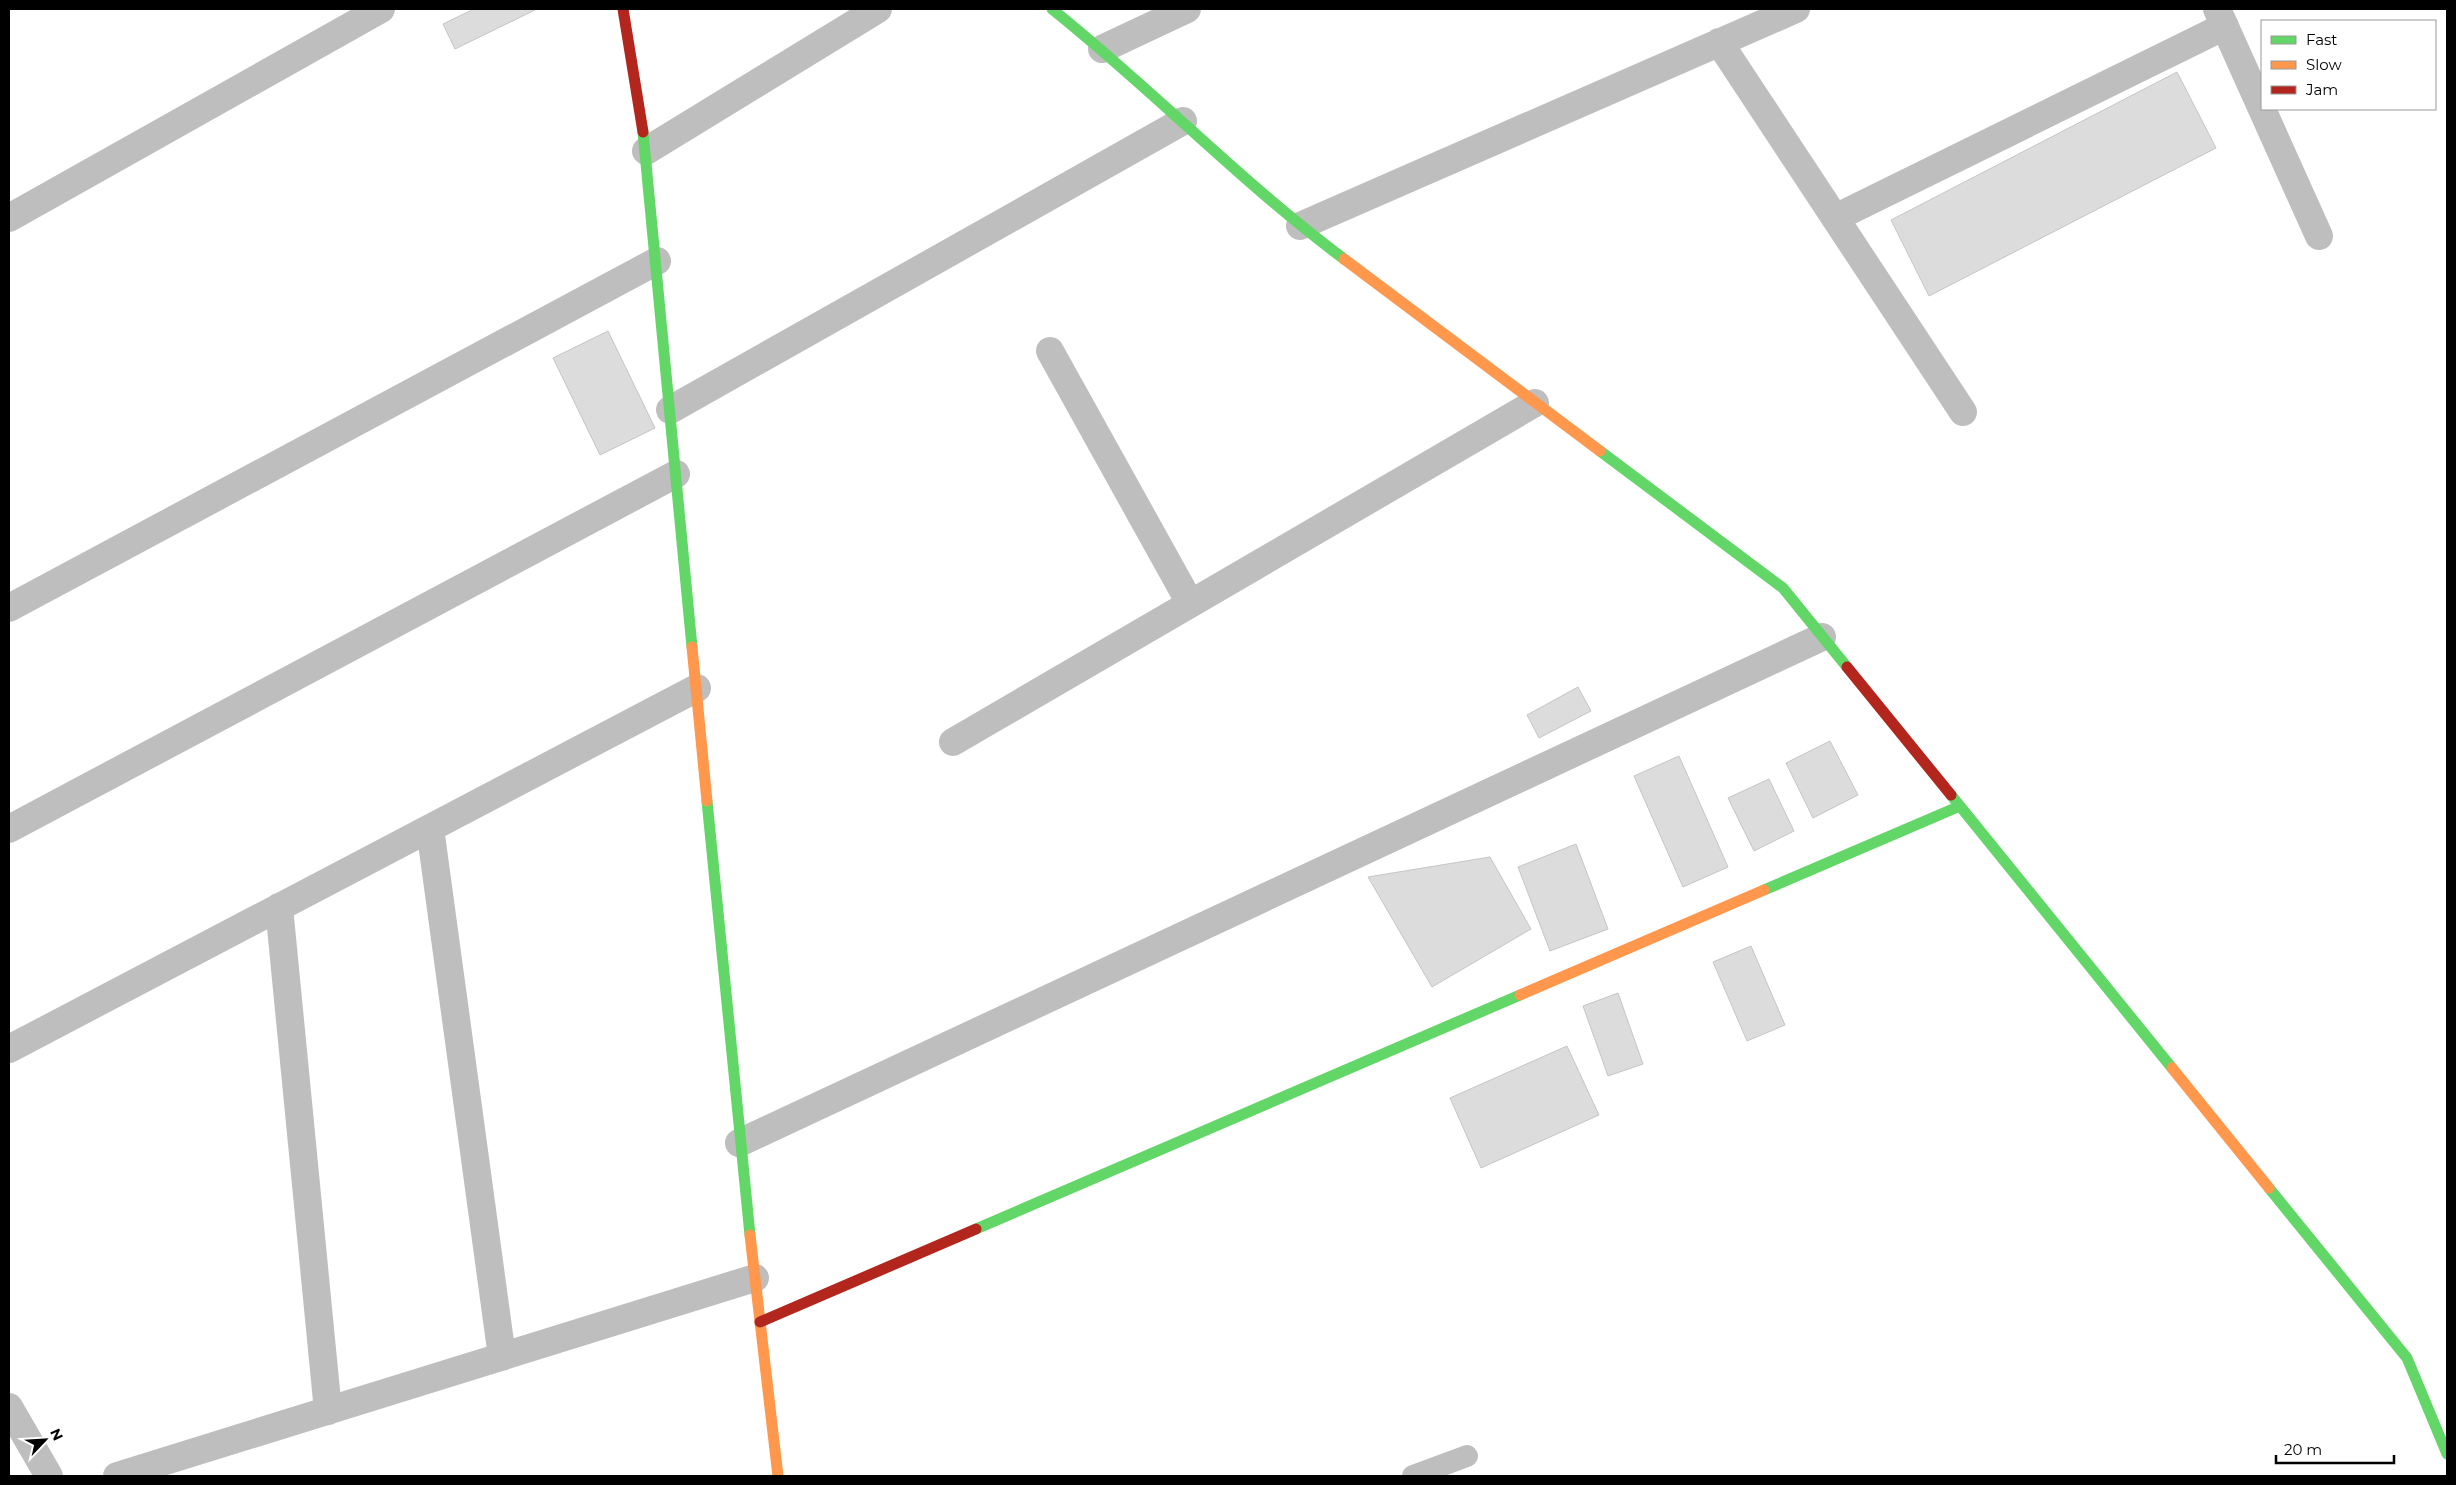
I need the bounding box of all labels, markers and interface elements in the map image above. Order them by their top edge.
legend [2261,20,2436,110]
text: Fast [2306,30,2337,49]
text: Slow [2306,55,2342,74]
text: Jam [2305,80,2338,99]
north arrow [20,1415,70,1465]
text: N [46,1426,67,1443]
scale bar [2276,1432,2394,1464]
text: 20 m [2284,1440,2322,1459]

